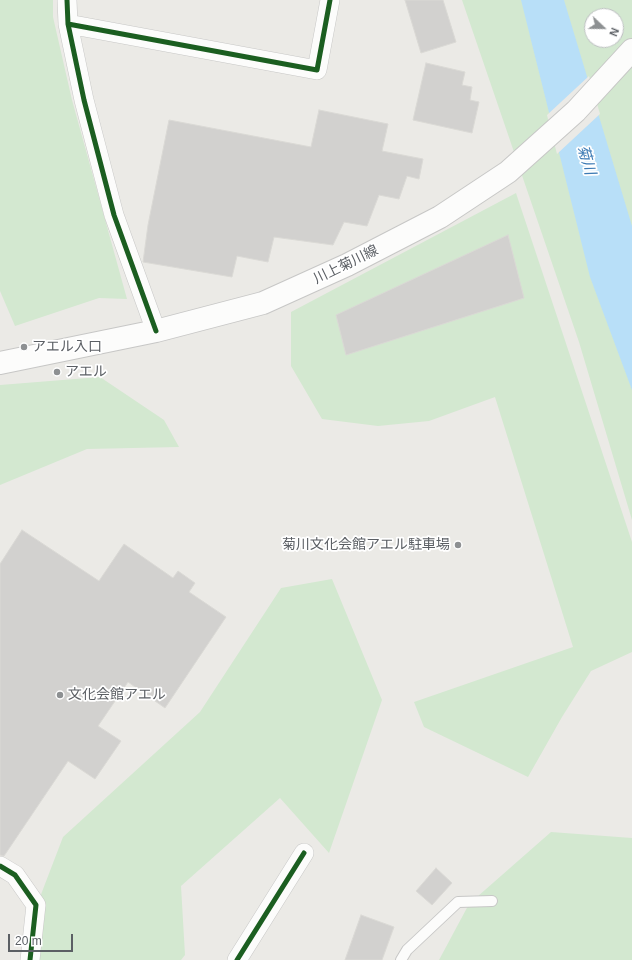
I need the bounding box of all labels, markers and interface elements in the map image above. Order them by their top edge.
north arrow [584,8,624,48]
text: N [607,26,621,38]
water label: 菊川 [573,143,599,177]
street label: 川上菊川線 [311,242,381,288]
place label: アエル入口 [32,339,102,355]
marker: アエル入口 [19,342,29,352]
place label: アエル [65,364,107,380]
marker: アエル [52,367,62,377]
place label: 菊川文化会館アエル駐車場 [282,537,450,553]
marker: 菊川文化会館アエル駐車場 [453,540,463,550]
place label: 文化会館アエル [68,687,166,703]
marker: 文化会館アエル [55,690,65,700]
scale bar [10,926,75,952]
text: 20 m [15,934,42,948]

